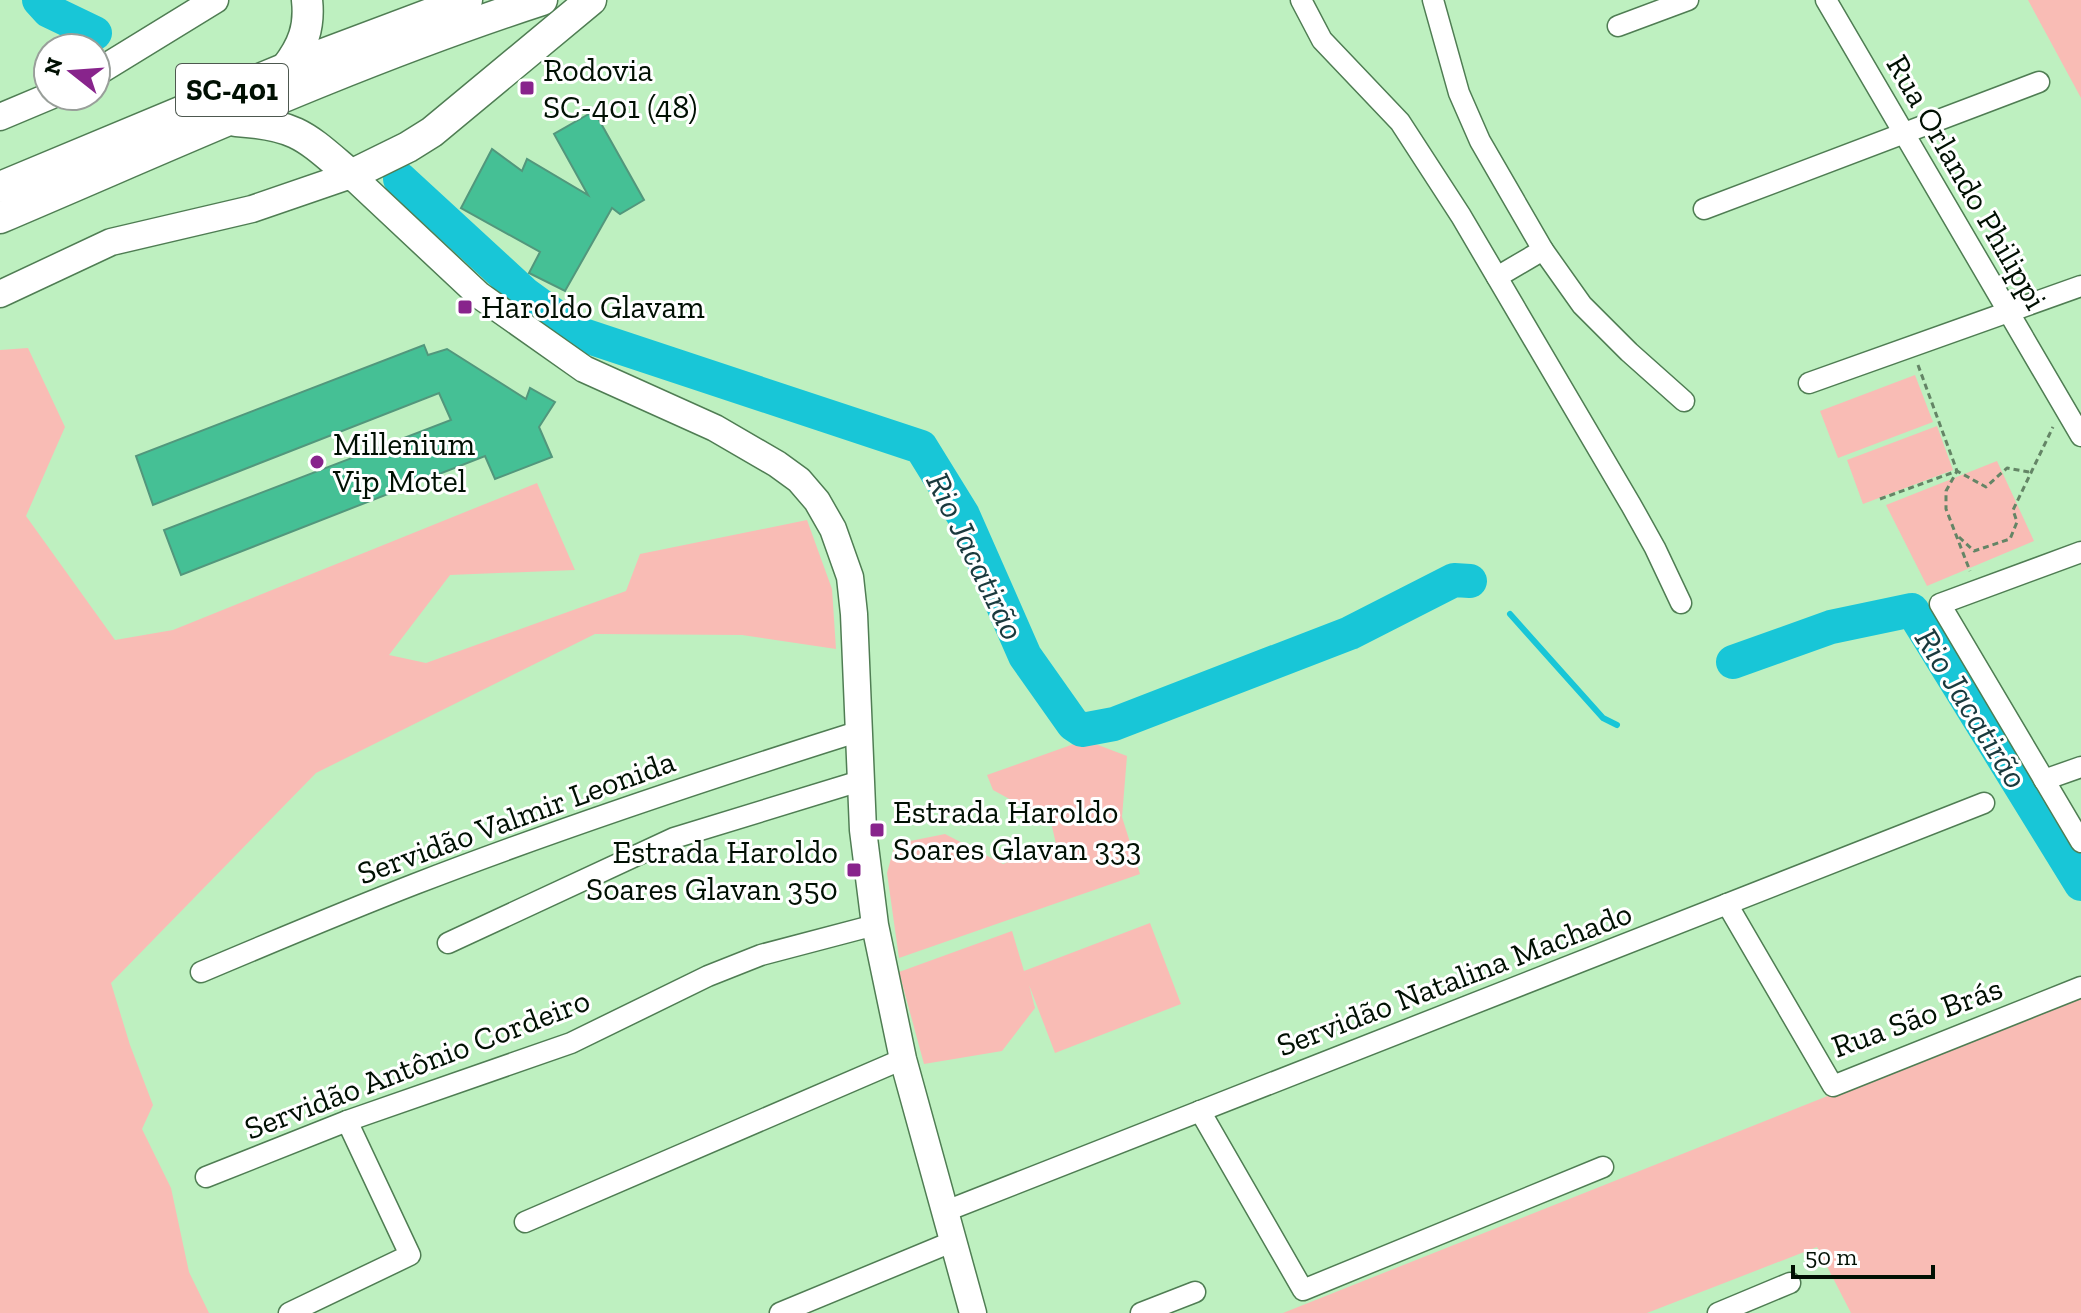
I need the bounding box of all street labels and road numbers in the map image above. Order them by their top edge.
street label: Rua Orlando Philippi [1879,48,2055,316]
road number: SC-401 [176,64,288,116]
street label: Servidão Valmir Leonida [352,742,680,892]
street label: Servidão Natalina Machado [1271,894,1637,1064]
street label: Rua São Brás [1826,969,2008,1065]
street label: Servidão Antônio Cordeiro [239,981,595,1147]

